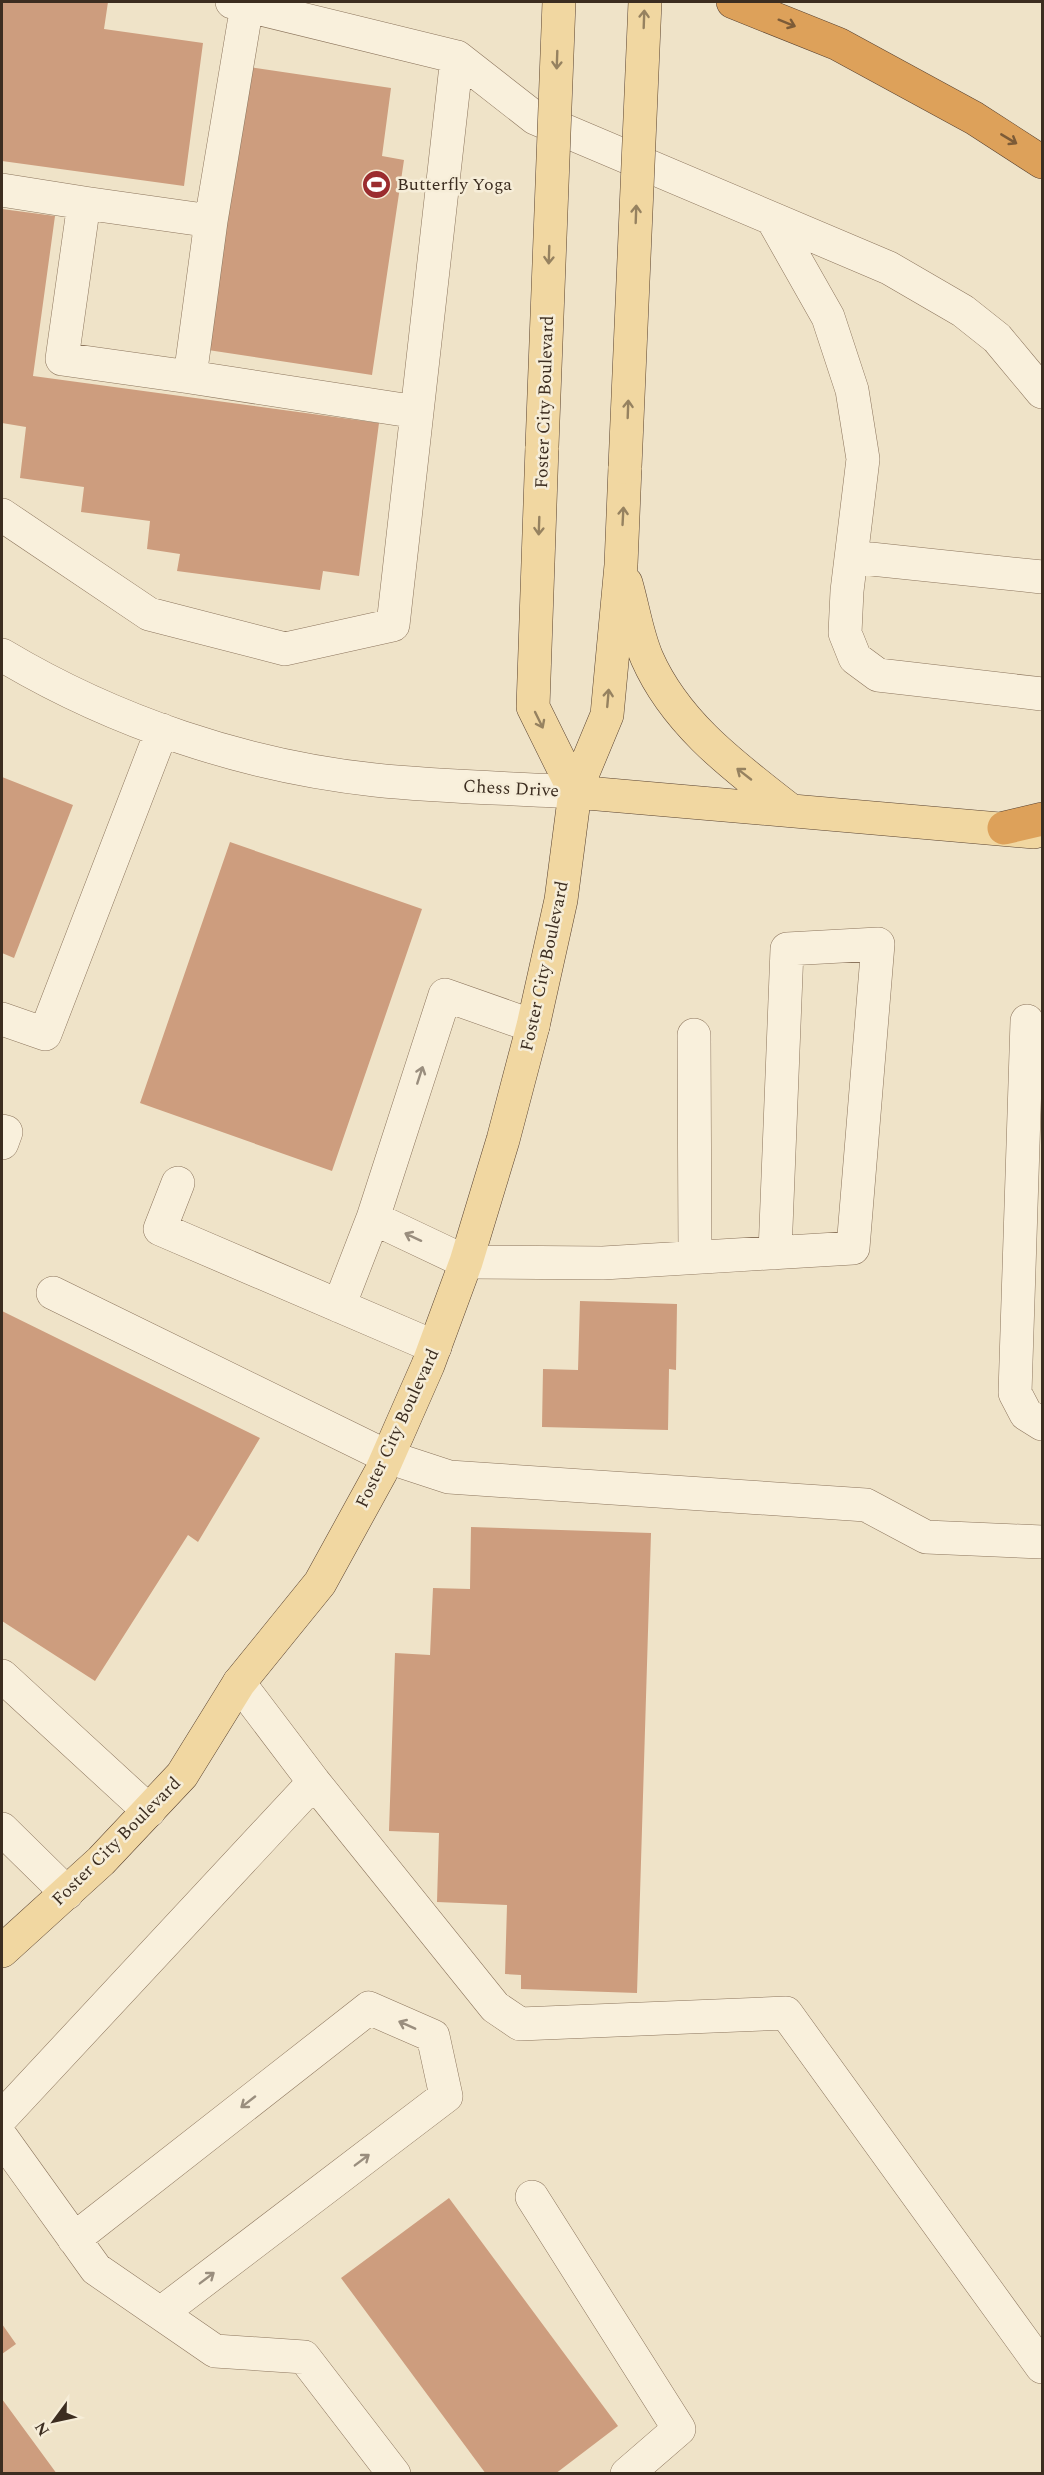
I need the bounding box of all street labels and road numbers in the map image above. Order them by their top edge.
street label: Foster City Boulevard [528,315,561,489]
street label: Chess Drive [462,772,560,804]
street label: Foster City Boulevard [513,879,576,1054]
street label: Foster City Boulevard [349,1344,446,1512]
street label: Foster City Boulevard [46,1771,187,1912]

